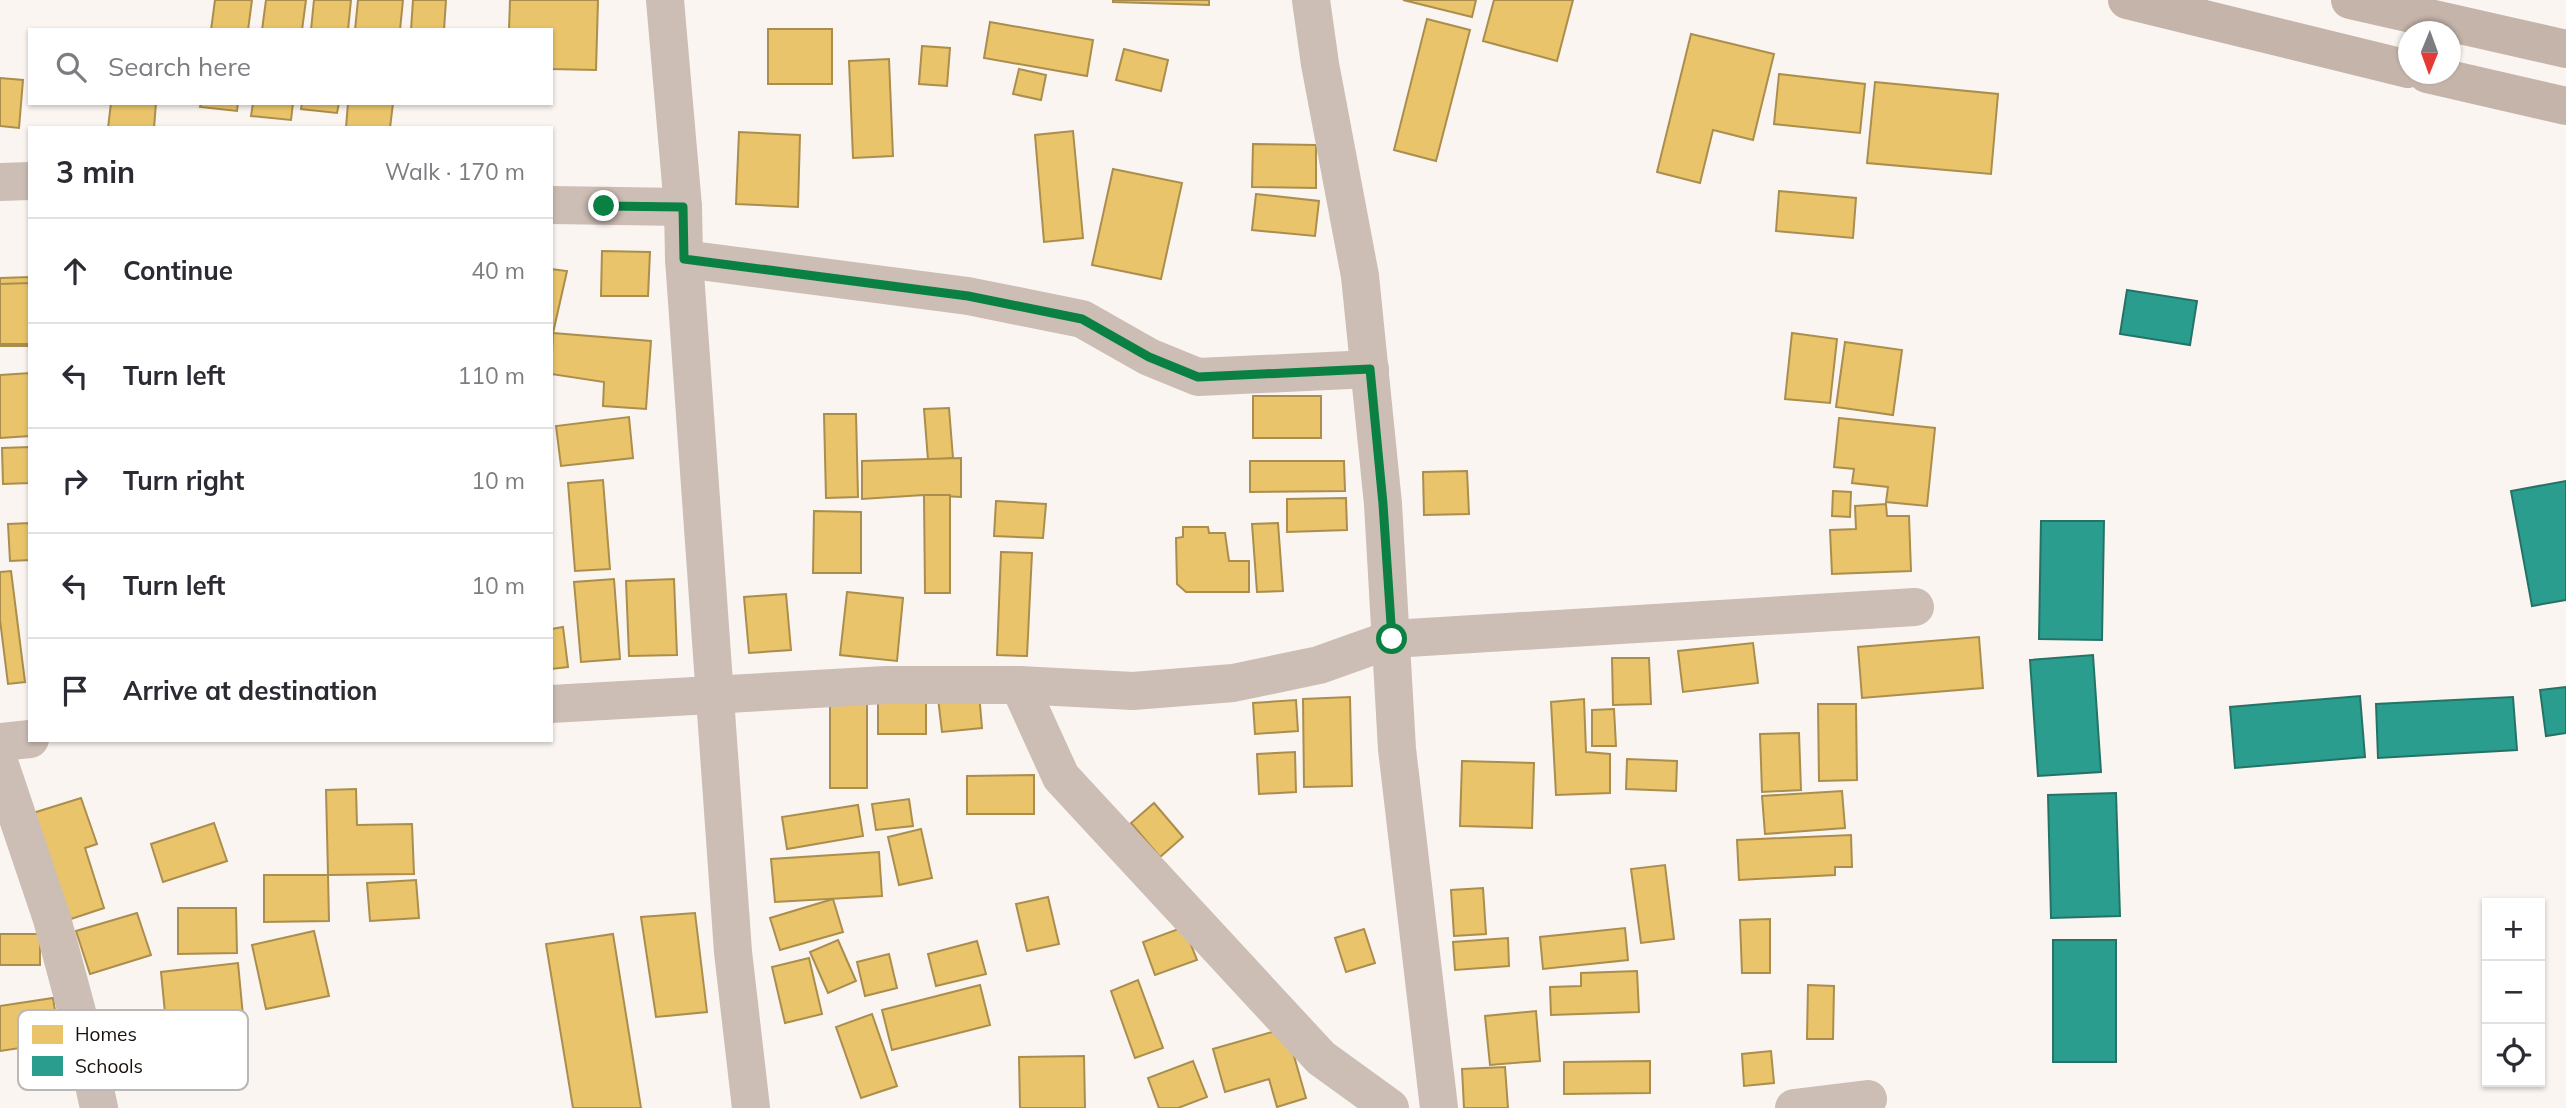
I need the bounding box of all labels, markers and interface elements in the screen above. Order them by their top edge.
north arrow [2398,21,2461,84]
search box [28,28,553,105]
icon: search [52,48,90,86]
text: Search here [108,50,251,83]
text: 3 min [56,153,135,191]
text: Walk · 170 m [385,157,525,186]
route end [588,190,619,221]
icon: ahead [56,252,94,290]
text: Continue [123,254,233,287]
text: 40 m [471,256,525,285]
icon: left [56,357,94,395]
text: Turn left [123,359,225,392]
text: 110 m [457,361,525,390]
icon: right [56,462,94,500]
text: Turn right [123,464,244,497]
text: 10 m [471,466,525,495]
icon: left [56,567,94,605]
text: Turn left [123,569,225,602]
text: 10 m [471,571,525,600]
route start [1376,623,1407,654]
icon: arrive [56,672,94,710]
text: Arrive at destination [123,674,378,707]
map controls [2482,898,2545,1087]
button: + [2482,898,2545,961]
button: − [2482,961,2545,1024]
legend [18,1010,248,1090]
text: Homes [75,1022,137,1046]
button: locate [2482,1024,2545,1087]
text: Schools [75,1054,143,1078]

